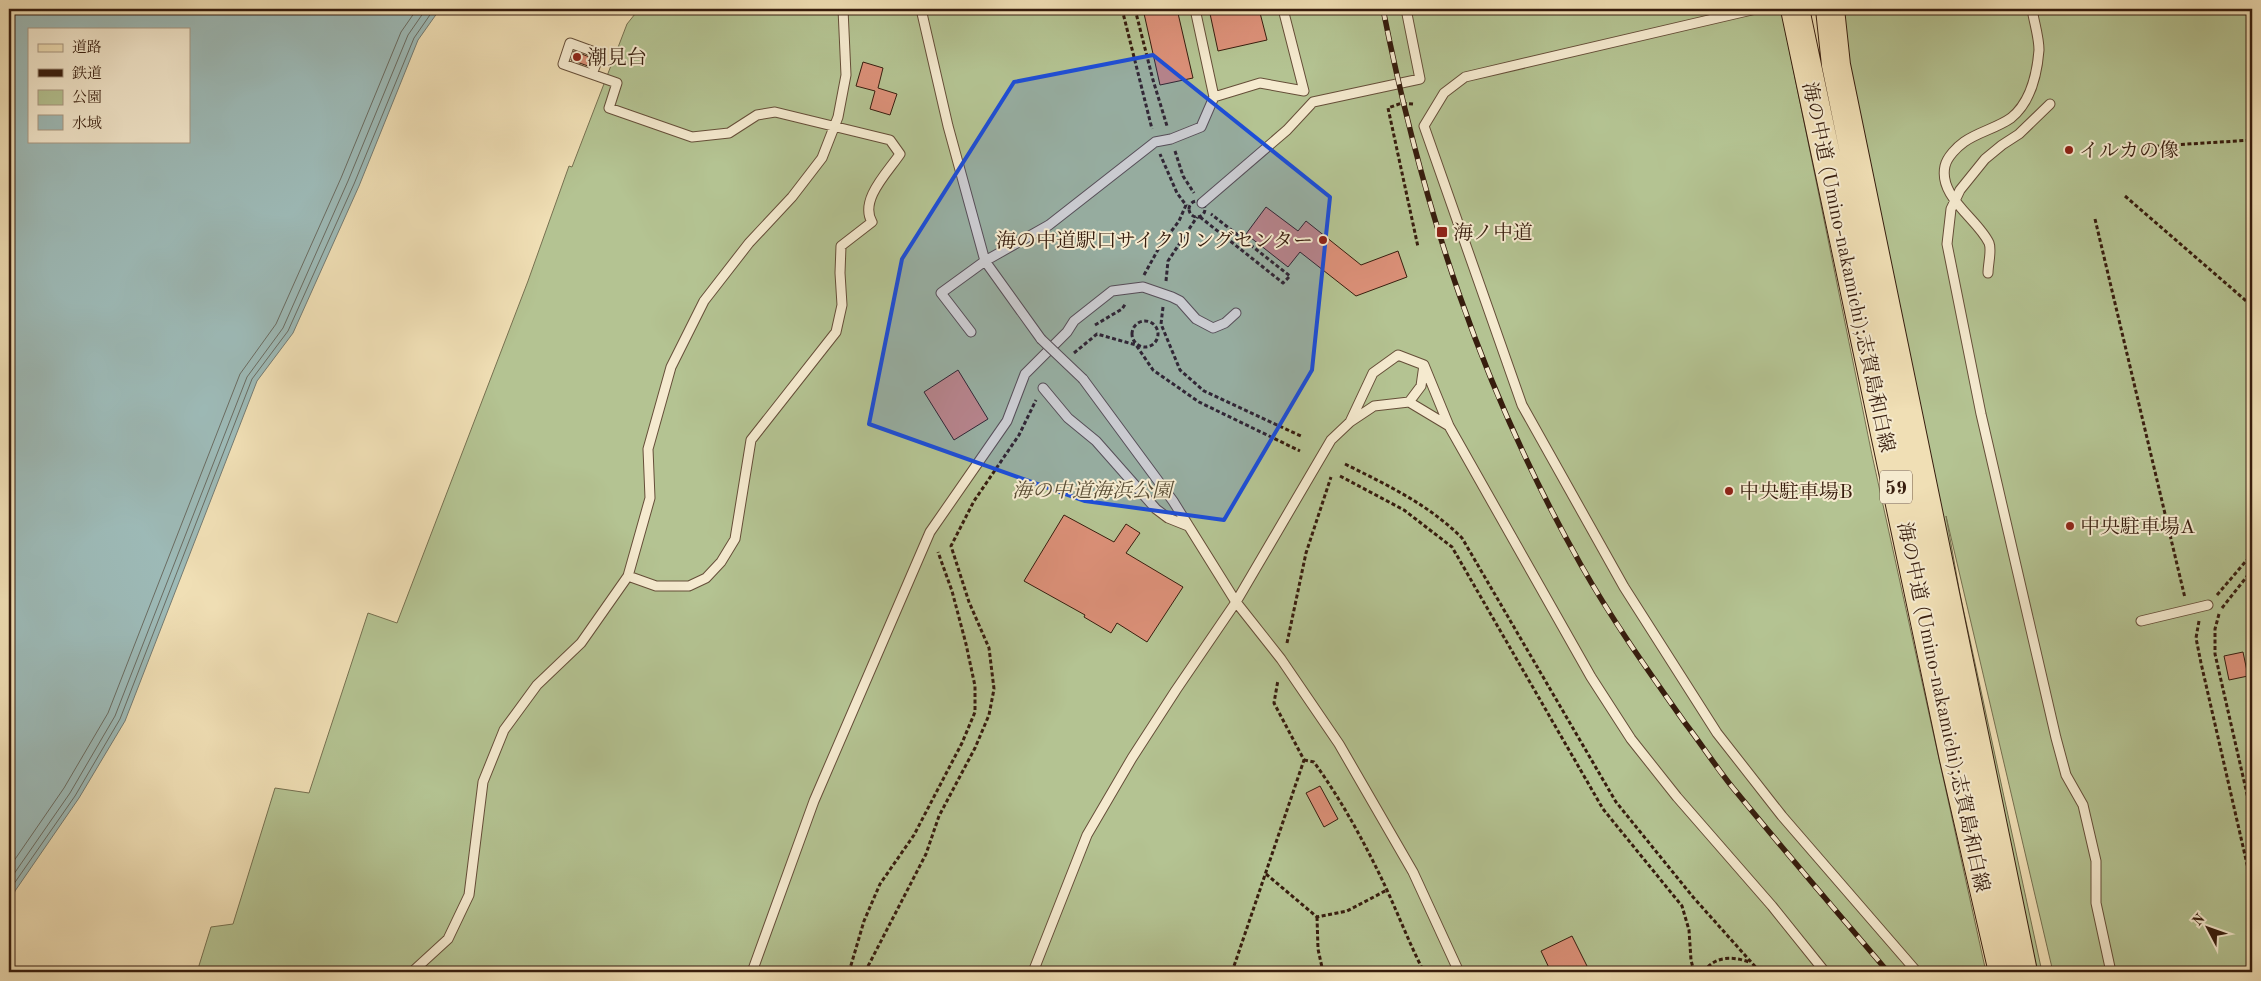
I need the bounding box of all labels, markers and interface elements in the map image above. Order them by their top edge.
legend [28,28,190,142]
text: 道路 [72,39,102,56]
place label: 潮見台 [587,46,647,69]
marker: 潮見台 [571,51,583,63]
text: 鉄道 [72,65,102,82]
street label: 海の中道 (Umino-nakamichi);志賀島和白線 [1798,80,1898,454]
text: 公園 [72,89,102,106]
text: 水域 [72,115,102,132]
place label: イルカの像 [2079,140,2179,162]
marker: イルカの像 [2063,144,2075,156]
place label: 海ノ中道 [1453,222,1533,244]
marker: 海ノ中道 [1435,225,1449,239]
place label: 海の中道駅口サイクリングセンター [996,230,1313,252]
marker: 海の中道駅口サイクリングセンター [1317,234,1329,246]
road number: 59 [1880,471,1912,504]
park label: 海の中道海浜公園 [1012,480,1175,502]
place label: 中央駐車場B [1739,481,1853,503]
marker: 中央駐車場B [1723,485,1735,497]
place label: 中央駐車場A [2080,516,2195,538]
street label: 海の中道 (Umino-nakamichi);志賀島和白線 [1893,520,1993,894]
marker: 中央駐車場A [2064,520,2076,532]
north arrow [2184,904,2234,954]
text: N [2190,911,2208,929]

